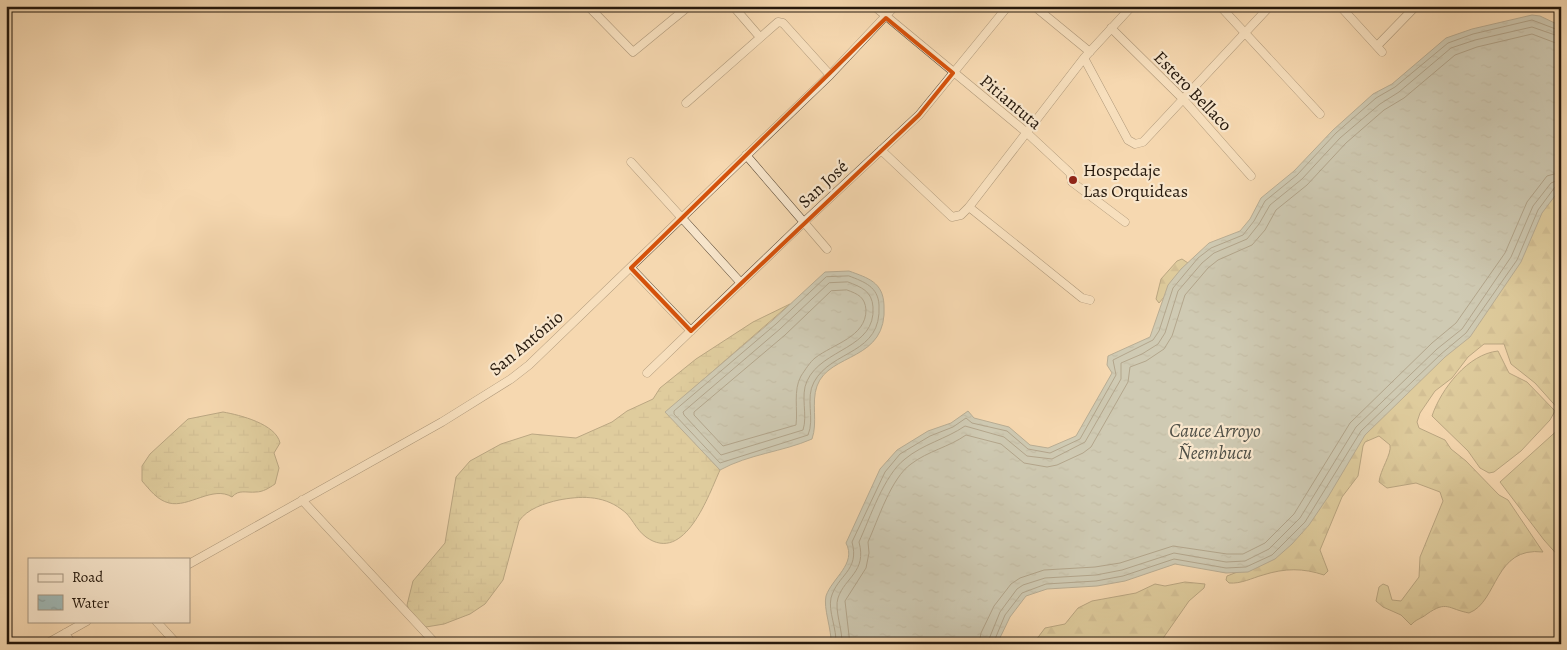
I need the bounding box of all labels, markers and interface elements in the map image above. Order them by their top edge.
street label: Estero Bellaco [1149,46,1238,136]
street label: Pitiantuta [975,69,1048,135]
street label: San José [793,155,853,213]
place label: Hospedaje Las Orquideas [1083,158,1188,203]
marker: Hospedaje Las Orquideas [1067,174,1079,186]
street label: San António [484,305,568,381]
water label: Cauce Arroyo Ñeembucu [1169,418,1261,466]
legend [28,558,190,622]
text: Road [72,567,104,587]
text: Water [71,593,109,613]

